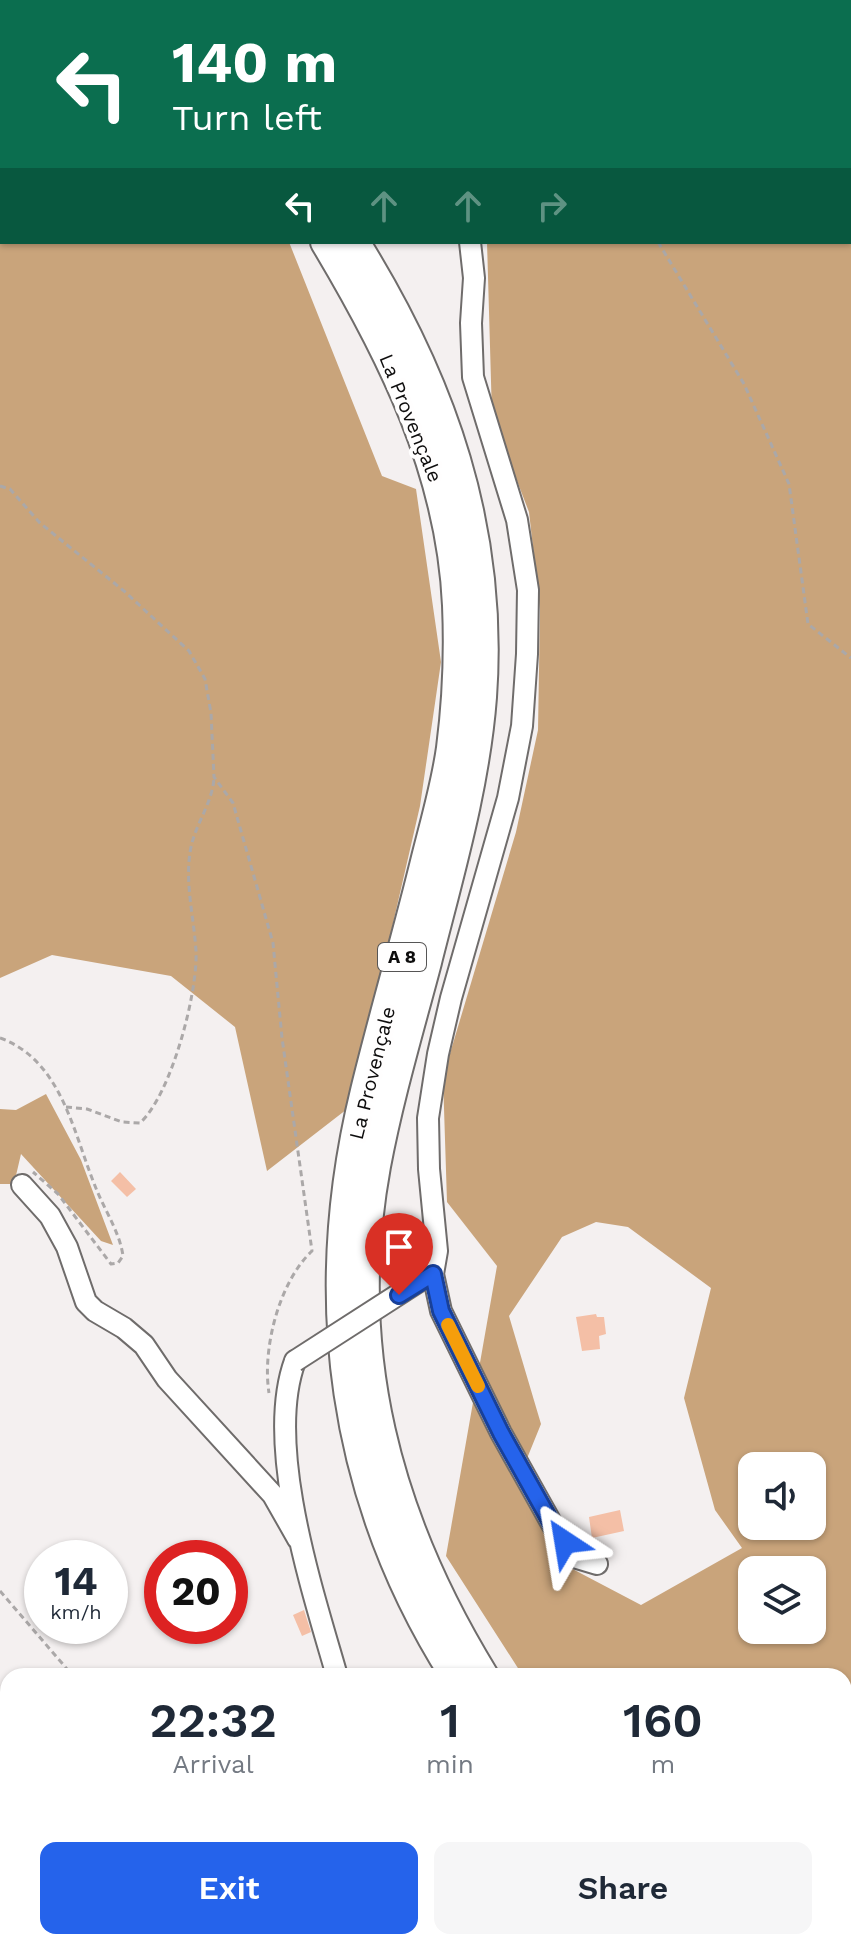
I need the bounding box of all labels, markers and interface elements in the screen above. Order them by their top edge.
text: 140 m [172,30,337,96]
icon: left [40,32,144,136]
text: Turn left [172,97,322,139]
icon: left [278,184,322,228]
icon: ahead [362,184,406,228]
icon: ahead [446,184,490,228]
icon: right [530,184,574,228]
street label: La Provençale [374,350,448,486]
road number: A 8 [378,943,426,971]
street label: La Provençale [344,1004,400,1142]
pin [365,1213,433,1295]
icon: arrive [377,1225,421,1269]
map controls [738,1452,826,1644]
button: sound [738,1452,826,1540]
position arrow [523,1500,607,1584]
speed limit sign: 20 [144,1540,248,1644]
button: layers [738,1556,826,1644]
text: 14 [54,1558,98,1605]
text: km/h [50,1600,102,1624]
text: 22:32 [149,1692,277,1749]
text: 1 [440,1692,460,1749]
text: 160 [623,1692,703,1749]
text: Arrival [172,1749,254,1779]
text: min [426,1749,474,1779]
text: m [651,1749,675,1779]
button: Exit [40,1842,418,1934]
button: Share [434,1842,812,1934]

